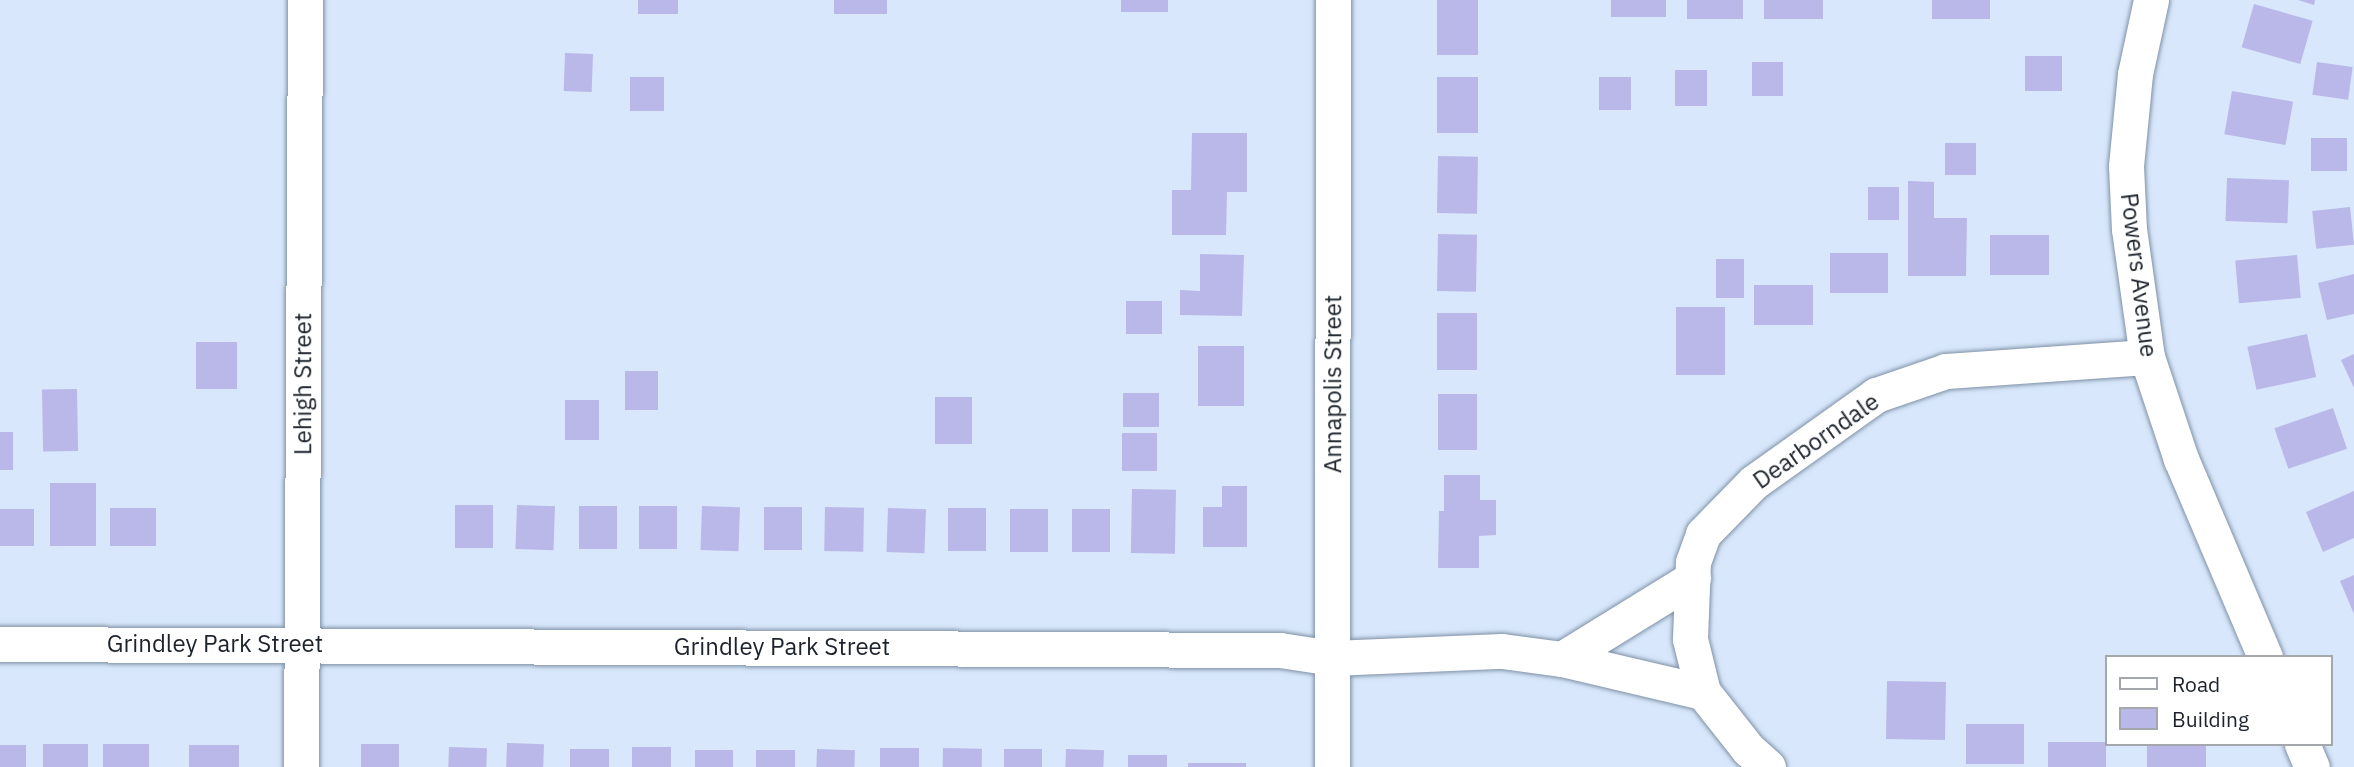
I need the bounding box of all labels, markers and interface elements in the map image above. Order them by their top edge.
street label: Powers Avenue [2115,191,2163,359]
street label: Annapolis Street [1319,295,1347,473]
street label: Lehigh Street [289,313,317,455]
street label: Dearborndale [1747,387,1885,495]
street label: Grindley Park Street [107,630,323,658]
street label: Grindley Park Street [674,633,890,661]
legend [2106,655,2333,746]
text: Road [2172,670,2220,698]
text: Building [2172,705,2249,733]

